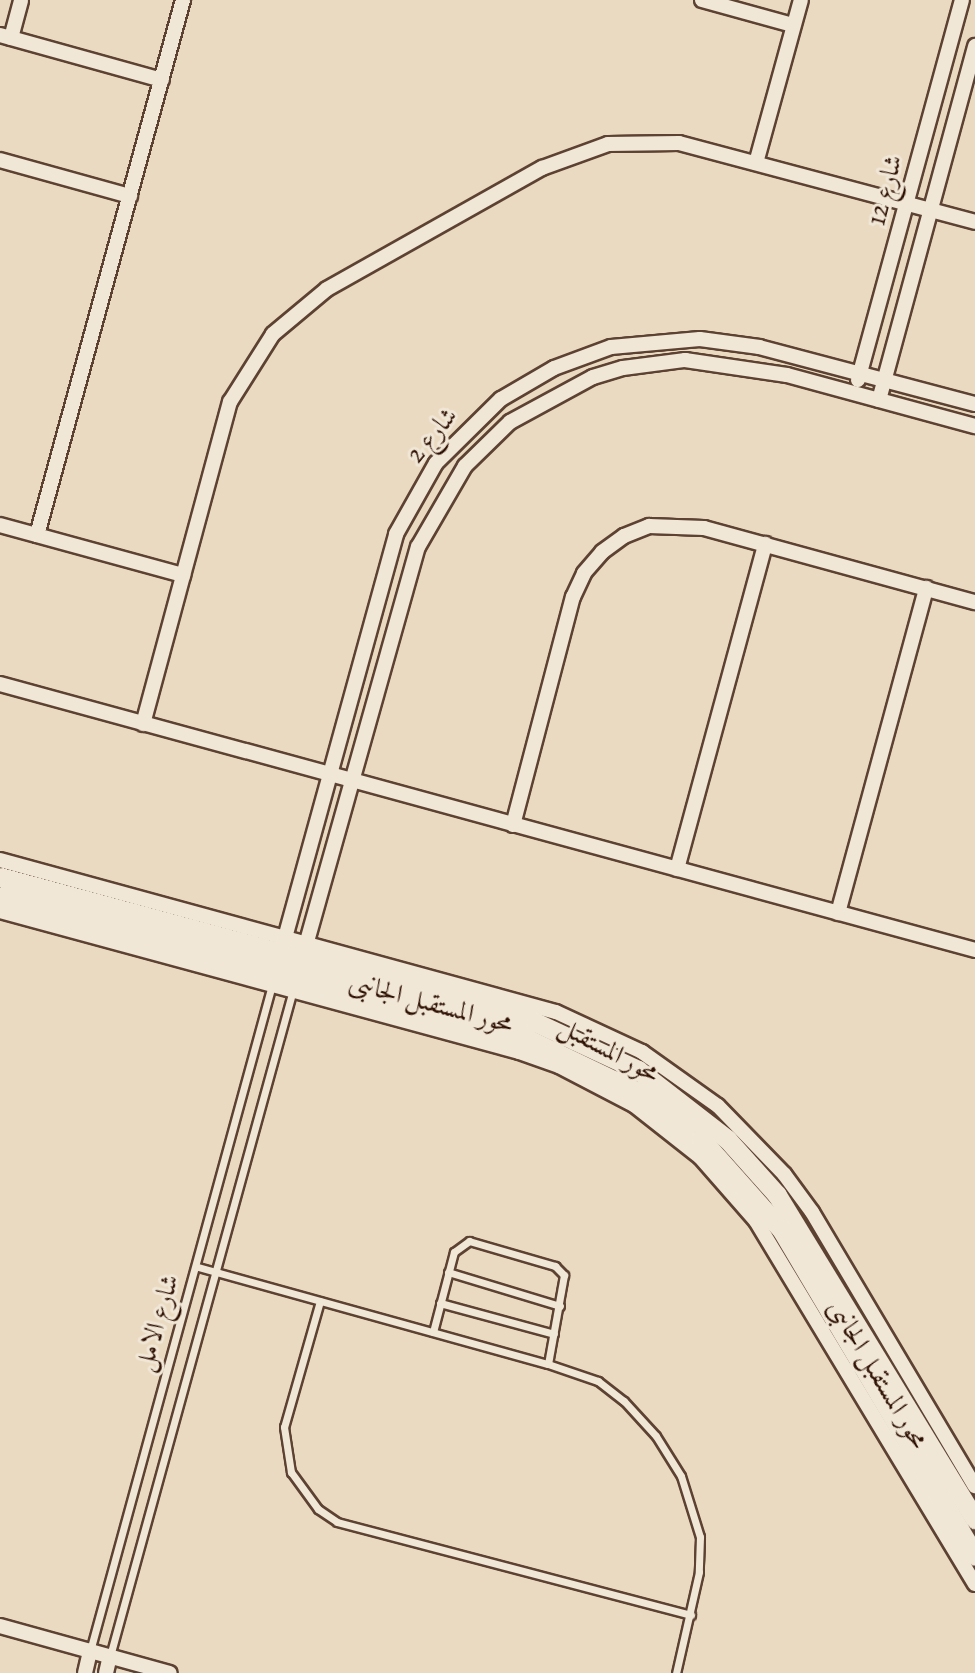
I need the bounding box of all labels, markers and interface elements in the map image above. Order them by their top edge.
street label: شارع 12 [861,151,909,229]
street label: شارع 2 [400,401,464,469]
street label: محور المستقبل الجانبى [345,966,517,1040]
street label: محور المستقبل [554,1011,664,1089]
street label: شارع الامل [128,1271,186,1375]
street label: محور المستقبل الجانبى [821,1294,935,1454]

